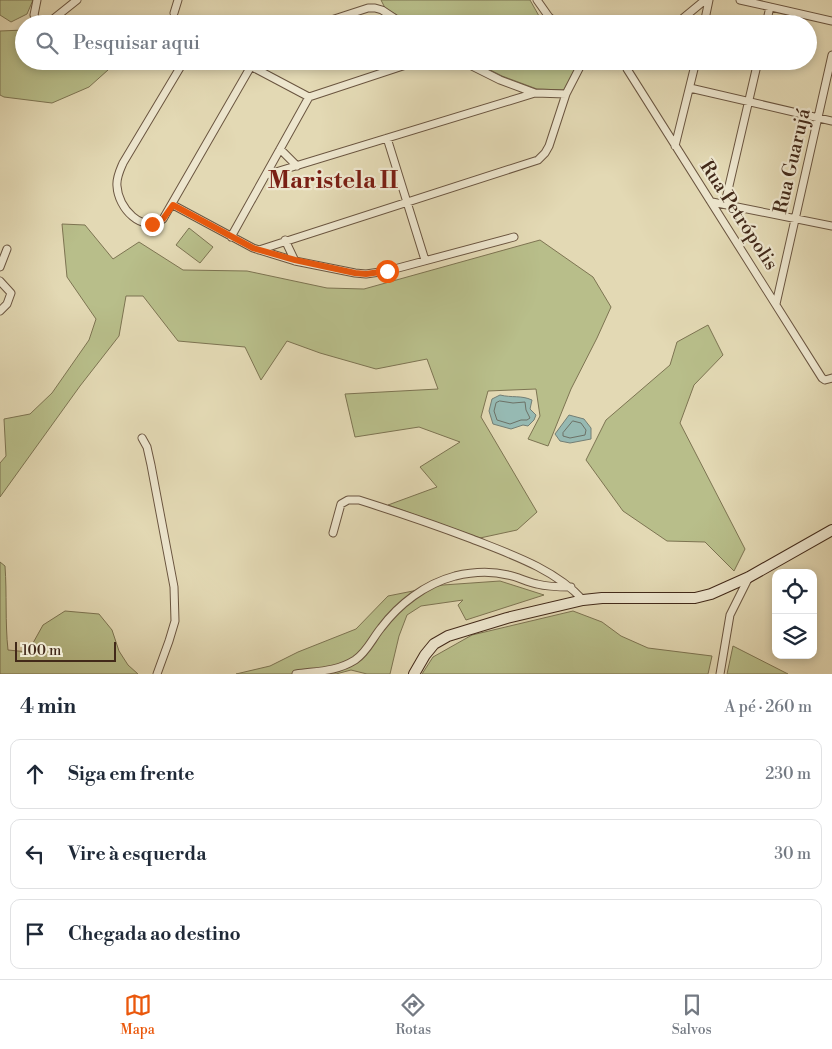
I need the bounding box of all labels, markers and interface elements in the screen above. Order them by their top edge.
search box [15,15,817,70]
icon: search [33,29,61,57]
text: Pesquisar aqui [73,31,200,55]
street label: Rua Guarujá [768,106,816,216]
street label: Rua Petrópolis [695,156,783,274]
district label: Maristela II [268,166,398,196]
route end [141,213,164,236]
route start [376,260,399,283]
map controls [772,569,817,659]
button: locate [772,569,817,614]
button: layers [772,614,817,659]
scale bar [15,639,116,662]
text: 100 m [22,642,61,660]
text: 4 min [20,694,76,720]
text: A pé · 260 m [724,697,812,717]
icon: ahead [21,760,49,788]
text: Siga em frente [68,762,195,786]
text: 230 m [765,764,811,784]
icon: left [21,840,49,868]
text: Vire à esquerda [68,842,207,866]
text: 30 m [774,844,811,864]
icon: arrive [21,920,49,948]
text: Chegada ao destino [68,922,241,946]
tab: Mapa [120,991,155,1039]
tab: Rotas [395,991,431,1039]
tab: Salvos [672,991,712,1039]

